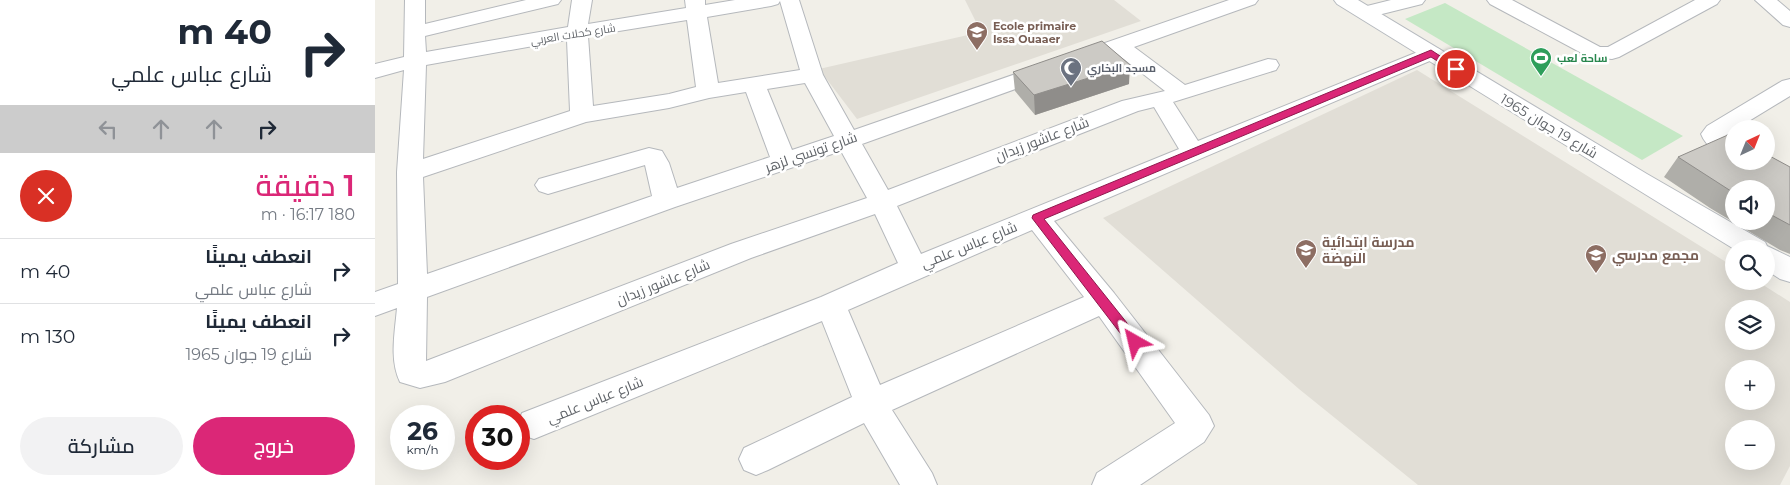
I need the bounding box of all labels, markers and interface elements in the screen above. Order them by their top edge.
text: 40 m [177,10,272,53]
place label: Ecole primaire Issa Ouaaer [993,19,1076,46]
icon: right [290,20,355,85]
street label: شارع كحلات العربي [530,20,617,50]
school or university icon: Ecole primaire Issa Ouaaer [965,20,989,51]
sports icon: ساحة لعب [1529,46,1553,77]
pin [1435,48,1477,90]
place label: ساحة لعب [1557,51,1608,65]
icon: arrive [1442,55,1470,83]
mosque icon: مسجد البخاري [1059,56,1083,87]
text: شارع عباس علمي [111,61,272,88]
place label: مسجد البخاري [1087,61,1156,78]
street label: شارع 19 جوان 1965 [1497,90,1601,162]
street label: شارع عاشور زيدان [992,113,1092,165]
icon: left [94,115,122,143]
icon: ahead [147,115,175,143]
icon: ahead [200,115,228,143]
icon: right [253,115,281,143]
north arrow [1725,120,1775,170]
map controls [1725,120,1775,470]
street label: شارع تونسي لزهر [762,128,860,178]
text: 1 دقيقة [255,167,355,204]
button: close [20,170,72,222]
button: sound [1725,180,1775,230]
text: 180 m · 16:17 [261,205,355,224]
street label: شارع عباس علمي [918,217,1021,275]
place label: مدرسة ابتدائية النهضة [1322,233,1414,267]
school or university icon: مدرسة ابتدائية النهضة [1294,238,1318,269]
button: search [1725,240,1775,290]
school or university icon: مجمع مدرسي [1584,243,1608,274]
text: انعطف يمينًا [205,245,312,268]
place label: مجمع مدرسي [1612,246,1699,266]
street label: شارع عاشور زيدان [614,255,712,309]
icon: right [327,257,355,285]
text: 40 m [20,260,70,283]
text: شارع عباس علمي [195,280,312,299]
button: layers [1725,300,1775,350]
text: انعطف يمينًا [205,310,312,333]
position arrow [1108,315,1160,367]
icon: right [327,322,355,350]
text: 130 m [20,325,75,348]
text: شارع 19 جوان 1965 [185,345,312,364]
button: + [1725,360,1775,410]
street label: شارع عباس علمي [544,372,647,430]
speed limit sign: 30 [465,405,530,470]
text: 26 [407,416,438,446]
button: مشاركة [20,417,183,475]
button: خروج [193,417,355,475]
button: − [1725,420,1775,470]
text: km/h [406,442,439,457]

